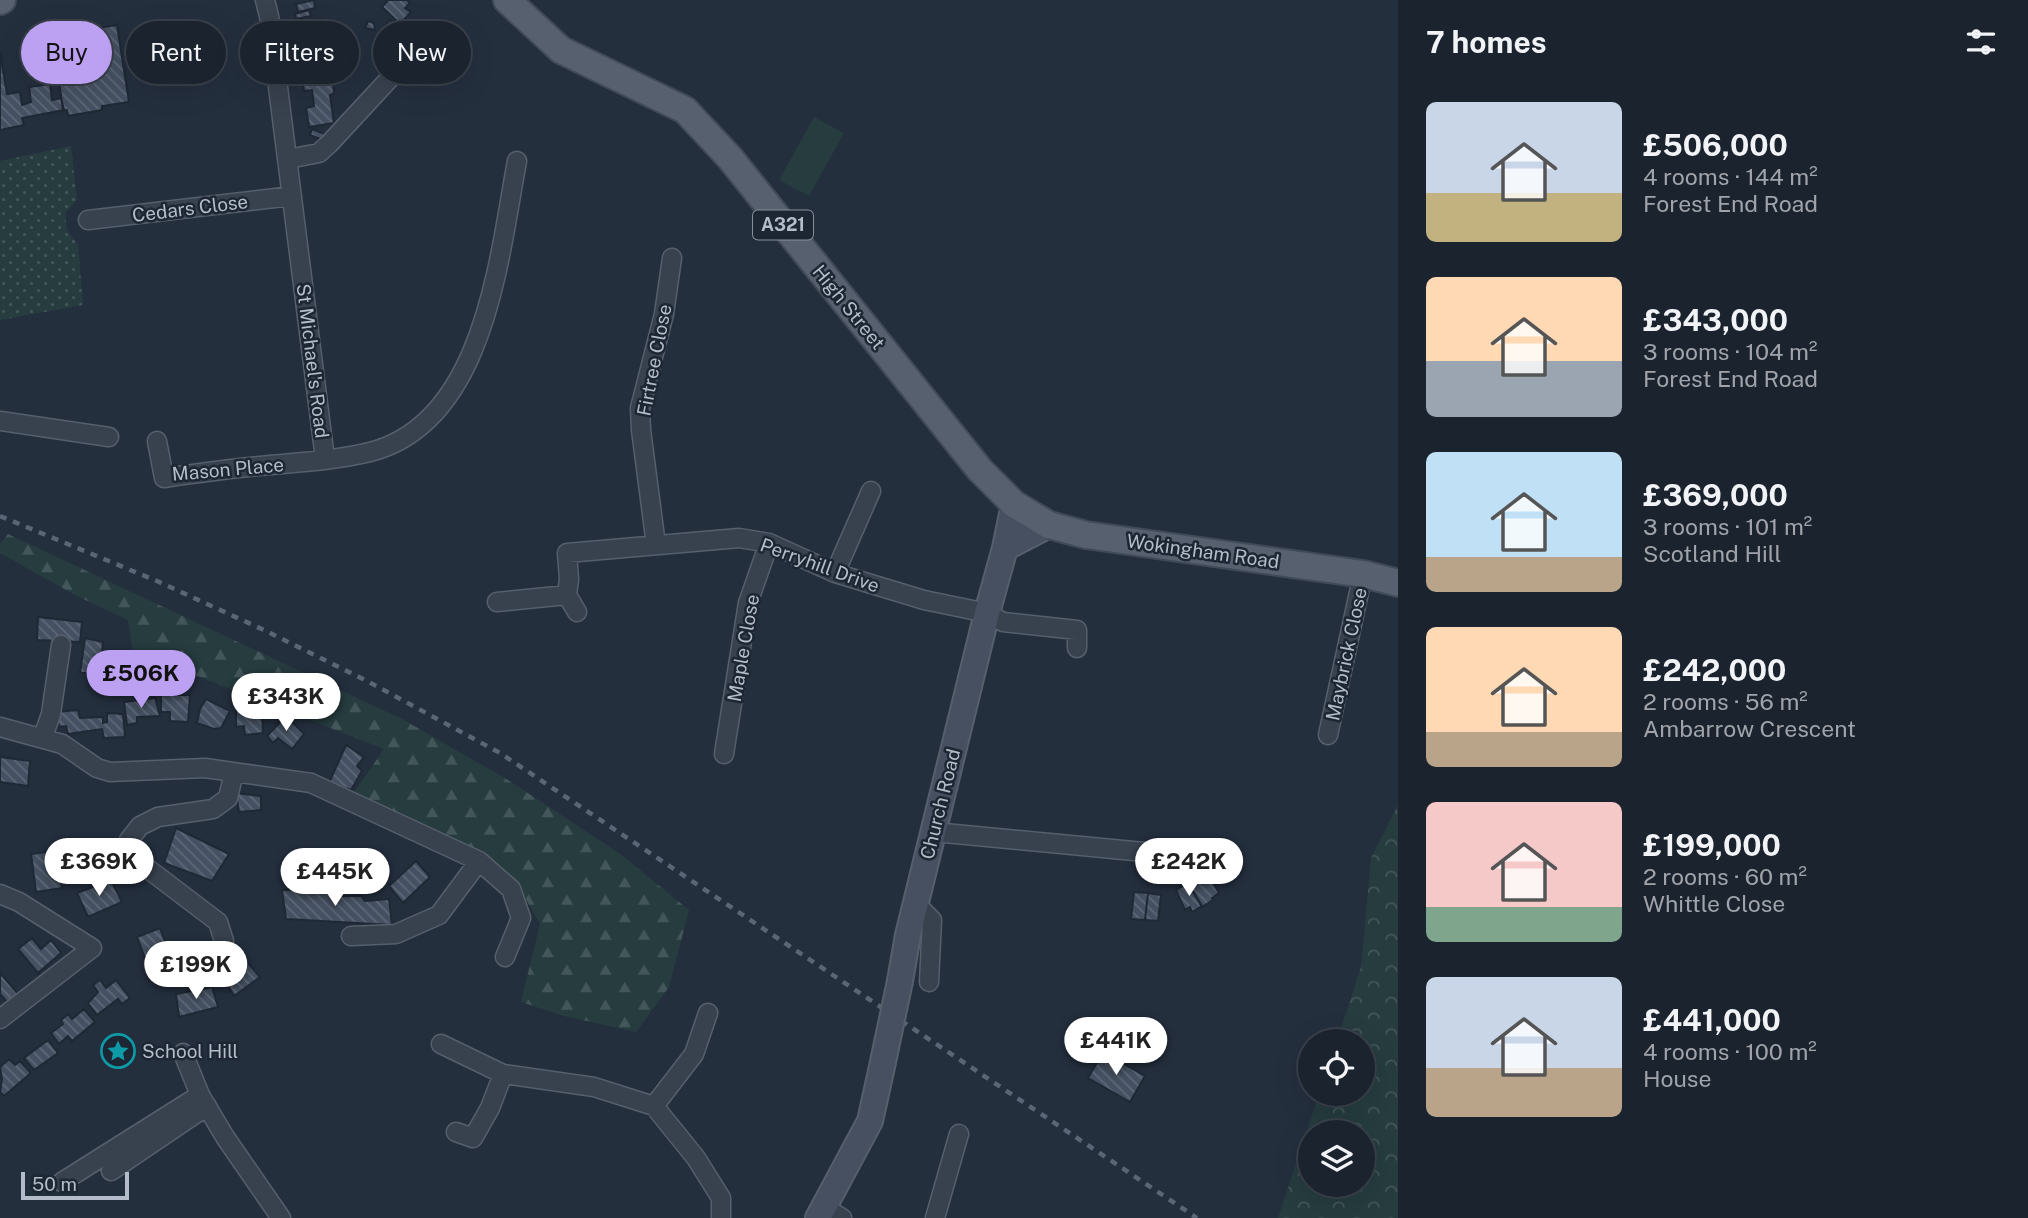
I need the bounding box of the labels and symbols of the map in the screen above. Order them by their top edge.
street label: Cedars Close [131,190,249,226]
road number: A321 [753,210,813,240]
street label: High Street [808,260,890,354]
street label: St Michael's Road [293,282,333,440]
street label: Firtree Close [632,302,676,418]
street label: Mason Place [171,453,285,485]
street label: Wokingham Road [1125,529,1281,573]
street label: Perryhill Drive [757,533,883,597]
street label: Maybrick Close [1321,585,1371,723]
street label: Maple Close [723,593,763,703]
pin: £506K [92,650,190,710]
pin: £343K [237,674,335,733]
street label: Church Road [916,746,964,862]
pin: £369K [50,838,148,898]
pin: £242K [1140,838,1238,898]
pin: £445K [286,848,384,908]
pin: £199K [147,942,245,1001]
pin: £441K [1067,1018,1165,1077]
place icon: School Hill [99,1032,137,1070]
place label: School Hill [142,1040,238,1062]
scale bar [21,1169,130,1201]

